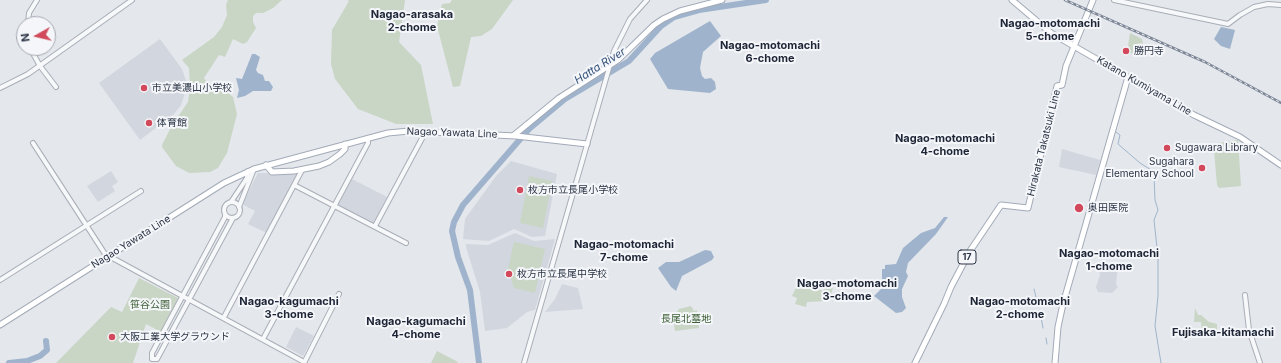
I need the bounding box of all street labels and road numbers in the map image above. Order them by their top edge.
street label: Katano Kumiyama Line [1094,54,1194,118]
street label: Hirakata Takatsuki Line [1025,88,1063,198]
street label: Nagao Yawata Line [406,125,498,141]
street label: Nagao Yawata Line [89,213,173,271]
road number: 17 [958,250,976,264]

